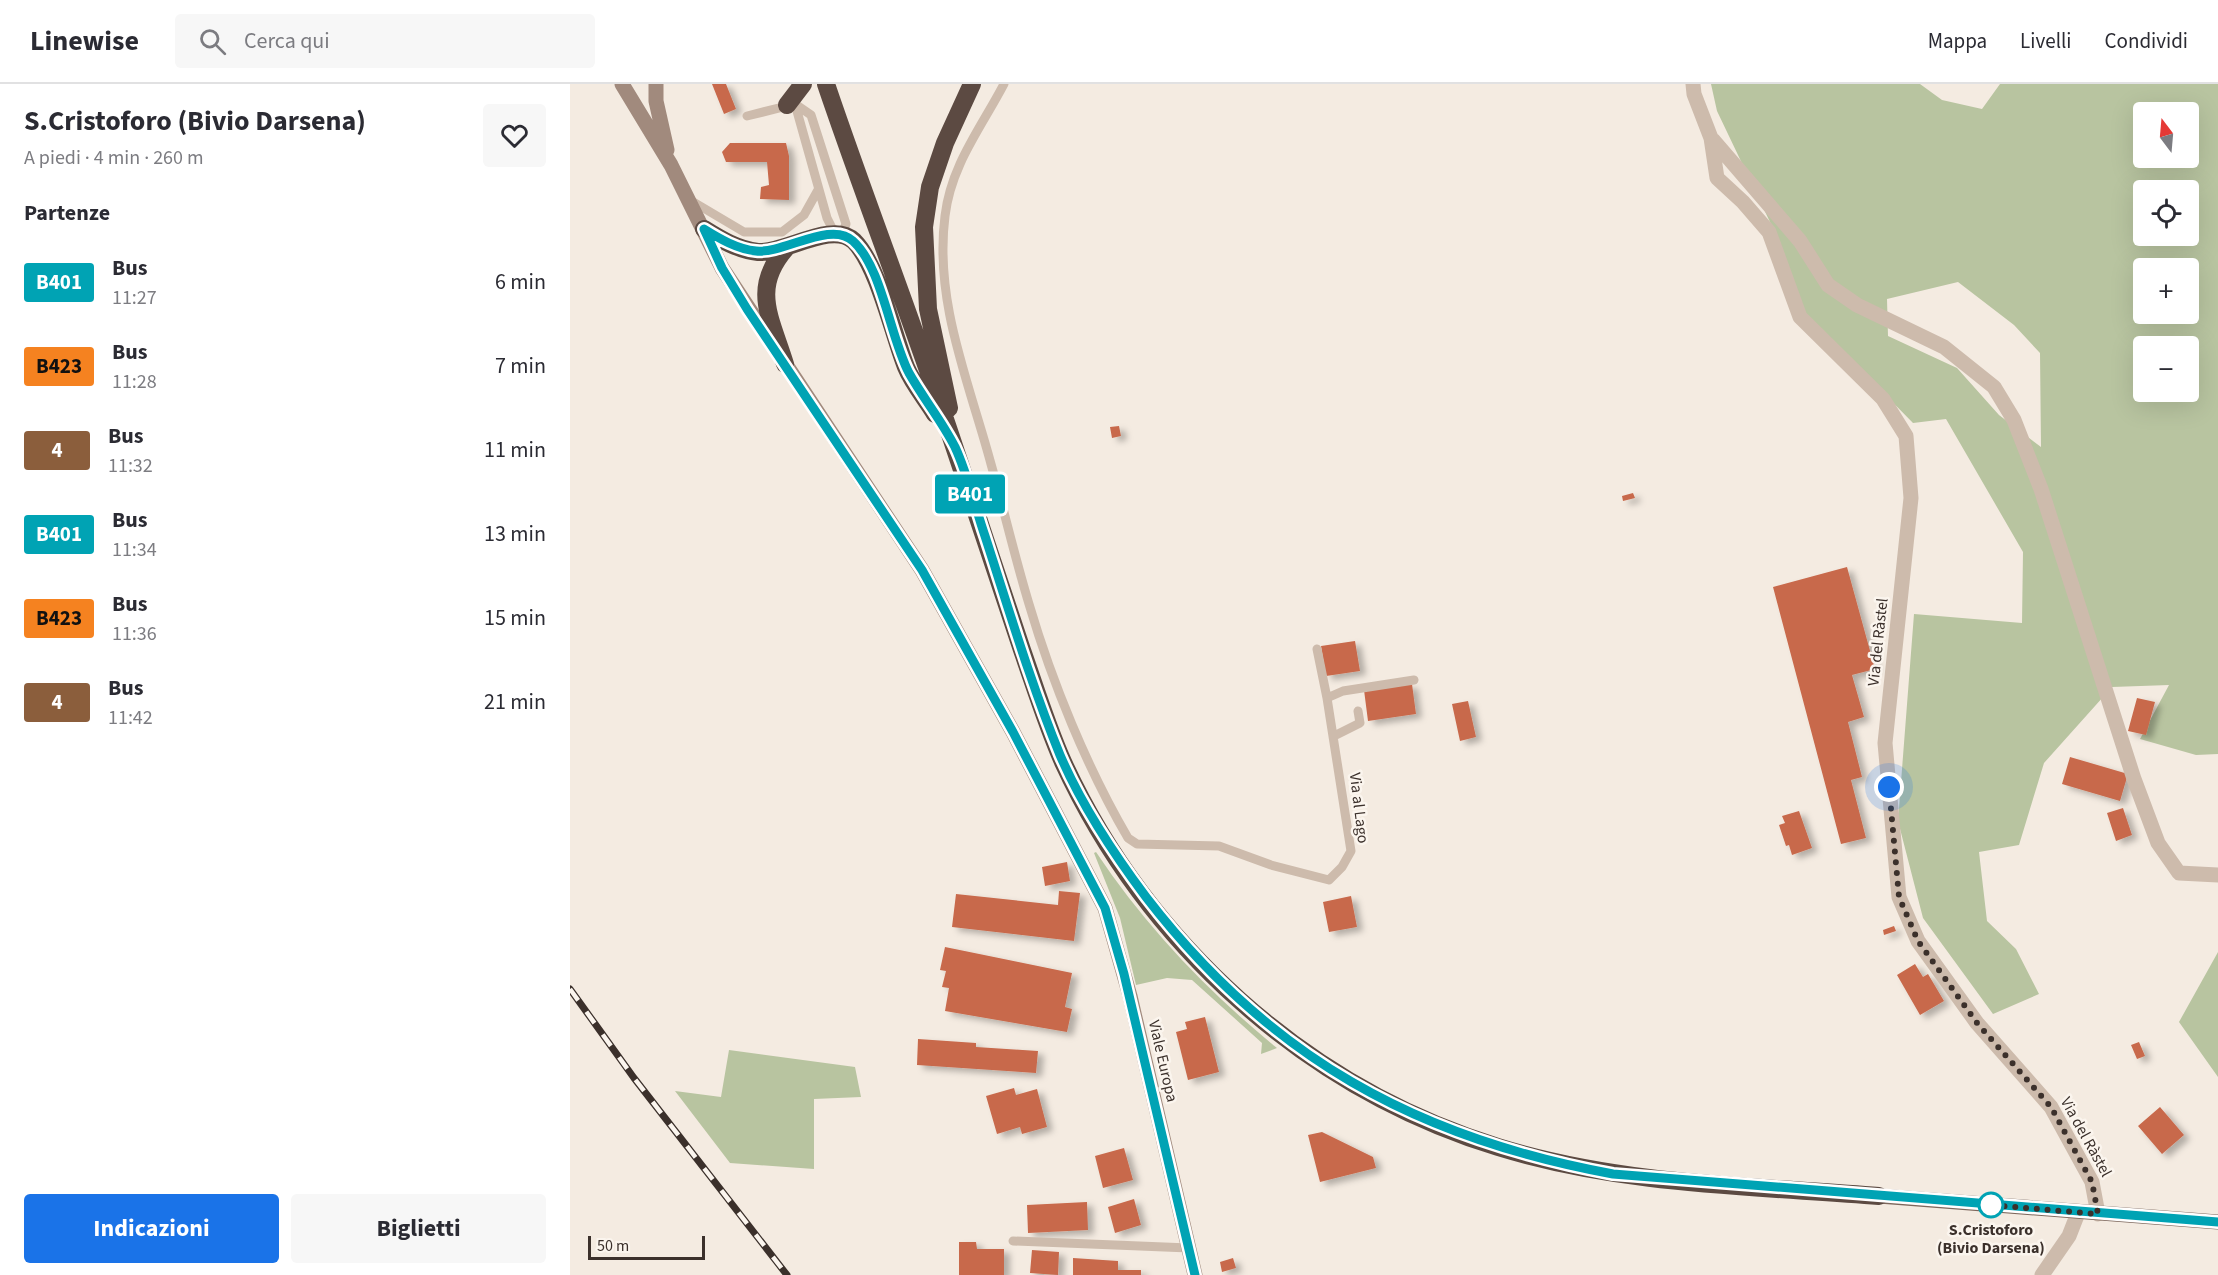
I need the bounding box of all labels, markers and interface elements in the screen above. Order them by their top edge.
search box [175,14,595,68]
text: Linewise [30,21,139,61]
icon: search [196,25,229,58]
text: Cerca qui [244,25,330,57]
text: Mappa [1928,26,1987,56]
text: Livelli [2020,26,2072,56]
text: Condividi [2105,26,2188,56]
text: S.Cristoforo (Bivio Darsena) [24,101,366,141]
north arrow [2133,102,2199,168]
map controls [2133,102,2199,402]
button: heart [483,104,546,167]
text: A piedi · 4 min · 260 m [24,144,204,172]
button: locate [2133,180,2199,246]
text: Partenze [24,197,110,229]
text: Bus [112,252,148,284]
button: + [2133,258,2199,324]
text: 6 min [495,266,546,298]
text: B401 [36,267,82,297]
text: 11:27 [112,284,157,312]
text: Bus [112,336,148,368]
button: − [2133,336,2199,402]
text: 7 min [495,350,546,382]
text: B423 [36,351,82,381]
text: 11:28 [112,368,157,396]
text: Bus [108,420,144,452]
text: 11 min [484,434,546,466]
text: 4 [51,435,63,465]
text: 11:32 [108,452,153,480]
line badge: B401 [928,474,1012,514]
text: B401 [947,479,993,509]
text: Bus [112,504,148,536]
text: 13 min [484,518,546,550]
text: B401 [36,519,82,549]
text: 11:34 [112,536,157,564]
text: Bus [112,588,148,620]
street label: Via del Ràstel [1862,597,1894,687]
text: 15 min [484,602,546,634]
text: B423 [36,603,82,633]
text: 11:36 [112,620,157,648]
text: Bus [108,672,144,704]
text: 21 min [484,686,546,718]
text: 4 [51,687,63,717]
text: 11:42 [108,704,153,732]
street label: Via al Lago [1344,771,1374,845]
your location [1874,772,1904,802]
street label: Viale Europa [1143,1018,1183,1104]
street label: Via del Ràstel [2055,1093,2117,1181]
marker: S.Cristoforo (Bivio Darsena) [1978,1192,2004,1218]
button: Indicazioni [24,1194,279,1263]
button: Biglietti [291,1194,546,1263]
place label: S.Cristoforo (Bivio Darsena) [1937,1219,2045,1259]
scale bar [588,1233,705,1260]
text: 50 m [597,1235,629,1257]

